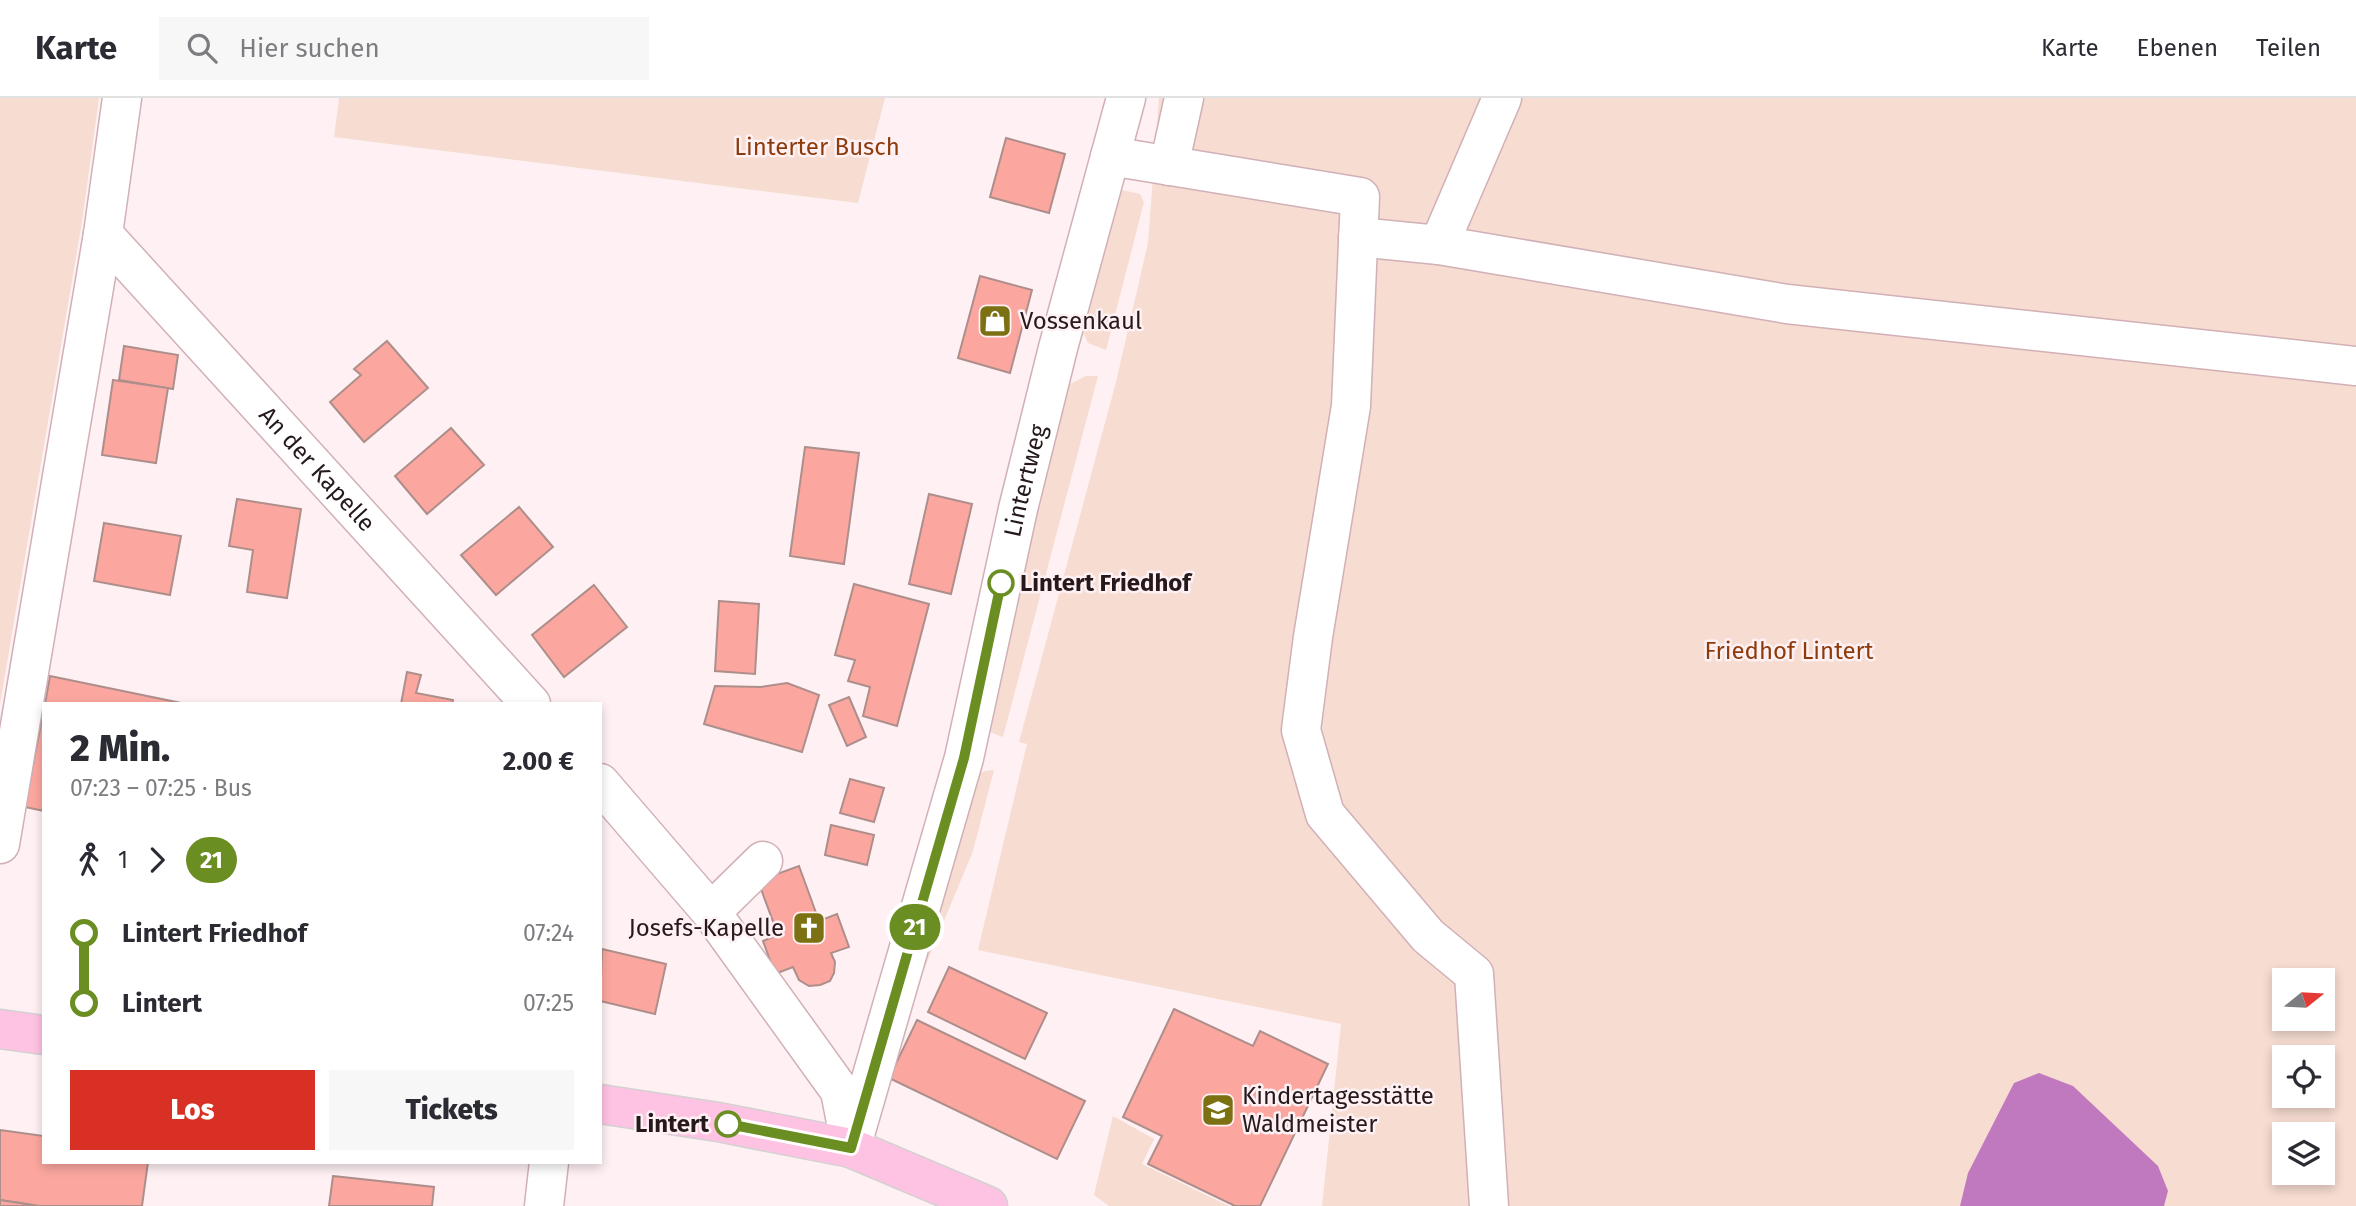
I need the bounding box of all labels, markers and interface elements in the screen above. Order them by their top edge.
search box [159,17,649,80]
text: Karte [35,28,117,68]
icon: search [183,29,221,67]
text: Hier suchen [239,33,380,64]
text: Karte [2041,34,2099,62]
text: Ebenen [2137,34,2218,62]
text: Teilen [2256,34,2321,62]
park label: Linterter Busch [734,133,900,161]
shop icon: Vossenkaul [976,302,1014,340]
place label: Vossenkaul [1020,307,1142,335]
street label: An der Kapelle [253,401,381,537]
street label: Lintertweg [998,421,1053,540]
place label: Lintert Friedhof [1020,569,1193,597]
marker: Lintert Friedhof [988,570,1014,596]
park label: Friedhof Lintert [1705,637,1874,665]
text: 2 Min. [70,725,170,771]
text: 2.00 € [503,746,574,777]
text: 07:23 – 07:25 · Bus [70,774,252,802]
icon: walk [70,841,108,879]
icon: forward [138,841,176,879]
text: 1 [118,846,128,874]
text: 21 [200,846,223,874]
line badge: 21 [884,904,946,950]
church icon: Josefs-Kapelle [790,909,828,947]
text: 21 [903,913,927,941]
place label: Josefs-Kapelle [628,914,784,942]
text: Lintert Friedhof [122,918,307,949]
text: 07:24 [523,919,574,947]
north arrow [2272,968,2334,1031]
map controls [2272,968,2335,1185]
text: Lintert [122,988,202,1019]
text: 07:25 [523,989,574,1017]
button: locate [2272,1045,2335,1108]
button: Los [70,1070,315,1150]
button: Tickets [329,1070,574,1150]
place label: Kindertagesstätte Waldmeister [1242,1082,1434,1138]
school or university icon: Kindertagesstätte Waldmeister [1199,1091,1237,1129]
place label: Lintert [635,1110,710,1138]
marker: Lintert [715,1111,741,1137]
button: layers [2272,1122,2335,1185]

